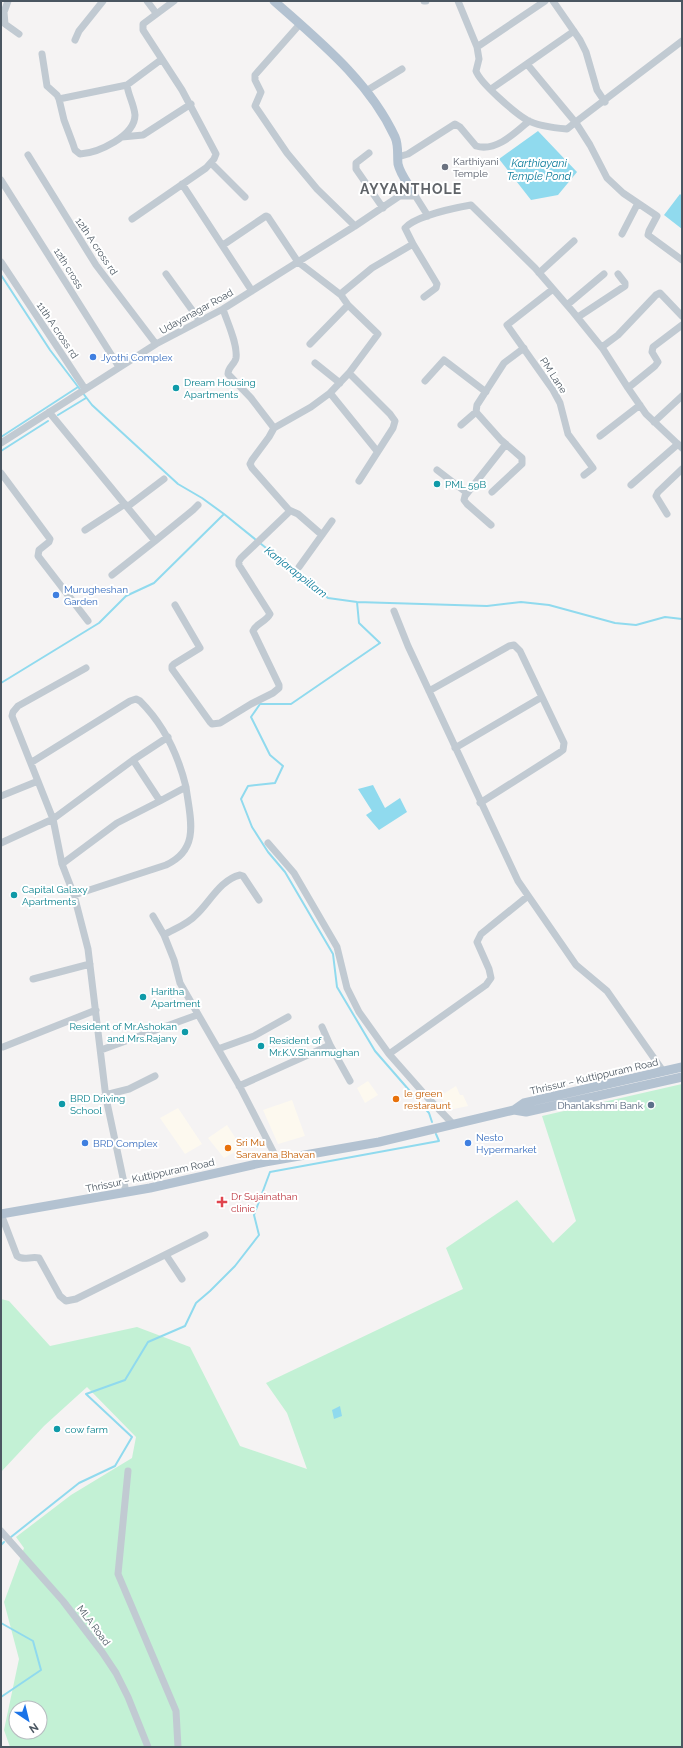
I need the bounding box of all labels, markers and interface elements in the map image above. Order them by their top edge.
place label: Karthiyani Temple [453,156,499,179]
water label: Karthiayani Temple Pond [507,157,572,183]
marker: Karthiyani Temple [440,162,450,172]
district label: AYYANTHOLE [360,181,462,197]
street label: 12th A cross rd [73,216,120,277]
street label: 12th cross [52,246,85,291]
street label: Udayanagar Road [158,287,235,336]
street label: 11th A cross rd [35,300,80,361]
marker: Jyothi Complex [88,352,98,362]
place label: Jyothi Complex [101,352,172,363]
street label: PM Lane [538,355,569,395]
place label: Dream Housing Apartments [184,377,256,400]
marker: Dream Housing Apartments [171,383,181,393]
marker: PML 59B [432,479,442,489]
place label: PML 59B [445,479,486,490]
water label: Kanjarappillam [262,544,330,601]
place label: Murugheshan Garden [64,584,128,607]
marker: Murugheshan Garden [51,590,61,600]
place label: Capital Galaxy Apartments [22,884,88,907]
marker: Capital Galaxy Apartments [9,890,19,900]
place label: Haritha Apartment [151,986,201,1009]
marker: Haritha Apartment [138,992,148,1002]
place label: Resident of Mr.Ashokan and Mrs.Rajany [69,1021,178,1044]
marker: Resident of Mr.Ashokan and Mrs.Rajany [180,1027,190,1037]
place label: Resident of Mr.K.V.Shanmughan [269,1035,360,1058]
marker: Resident of Mr.K.V.Shanmughan [256,1041,266,1051]
street label: Thrissur – Kuttippuram Road [529,1056,659,1097]
place label: le green restaraunt [404,1088,452,1111]
place label: BRD Driving School [70,1093,125,1116]
marker: le green restaraunt [391,1094,401,1104]
marker: BRD Driving School [57,1099,67,1109]
place label: Dhanlakshmi Bank [557,1100,644,1111]
marker: Dhanlakshmi Bank [646,1100,656,1110]
place label: Nesto Hypermarket [476,1132,537,1155]
place label: Sri Mu Saravana Bhavan [236,1137,315,1160]
marker: BRD Complex [80,1138,90,1148]
place label: BRD Complex [93,1138,158,1149]
marker: Nesto Hypermarket [463,1138,473,1148]
marker: Sri Mu Saravana Bhavan [223,1143,233,1153]
street label: Thrissur – Kuttippuram Road [85,1156,215,1195]
place label: Dr Sujainathan clinic [231,1191,298,1214]
marker: Dr Sujainathan clinic [216,1196,228,1208]
marker: cow farm [52,1424,62,1434]
place label: cow farm [65,1424,108,1435]
street label: MLA Road [75,1603,112,1648]
north arrow [8,1700,48,1740]
text: N [26,1720,41,1736]

